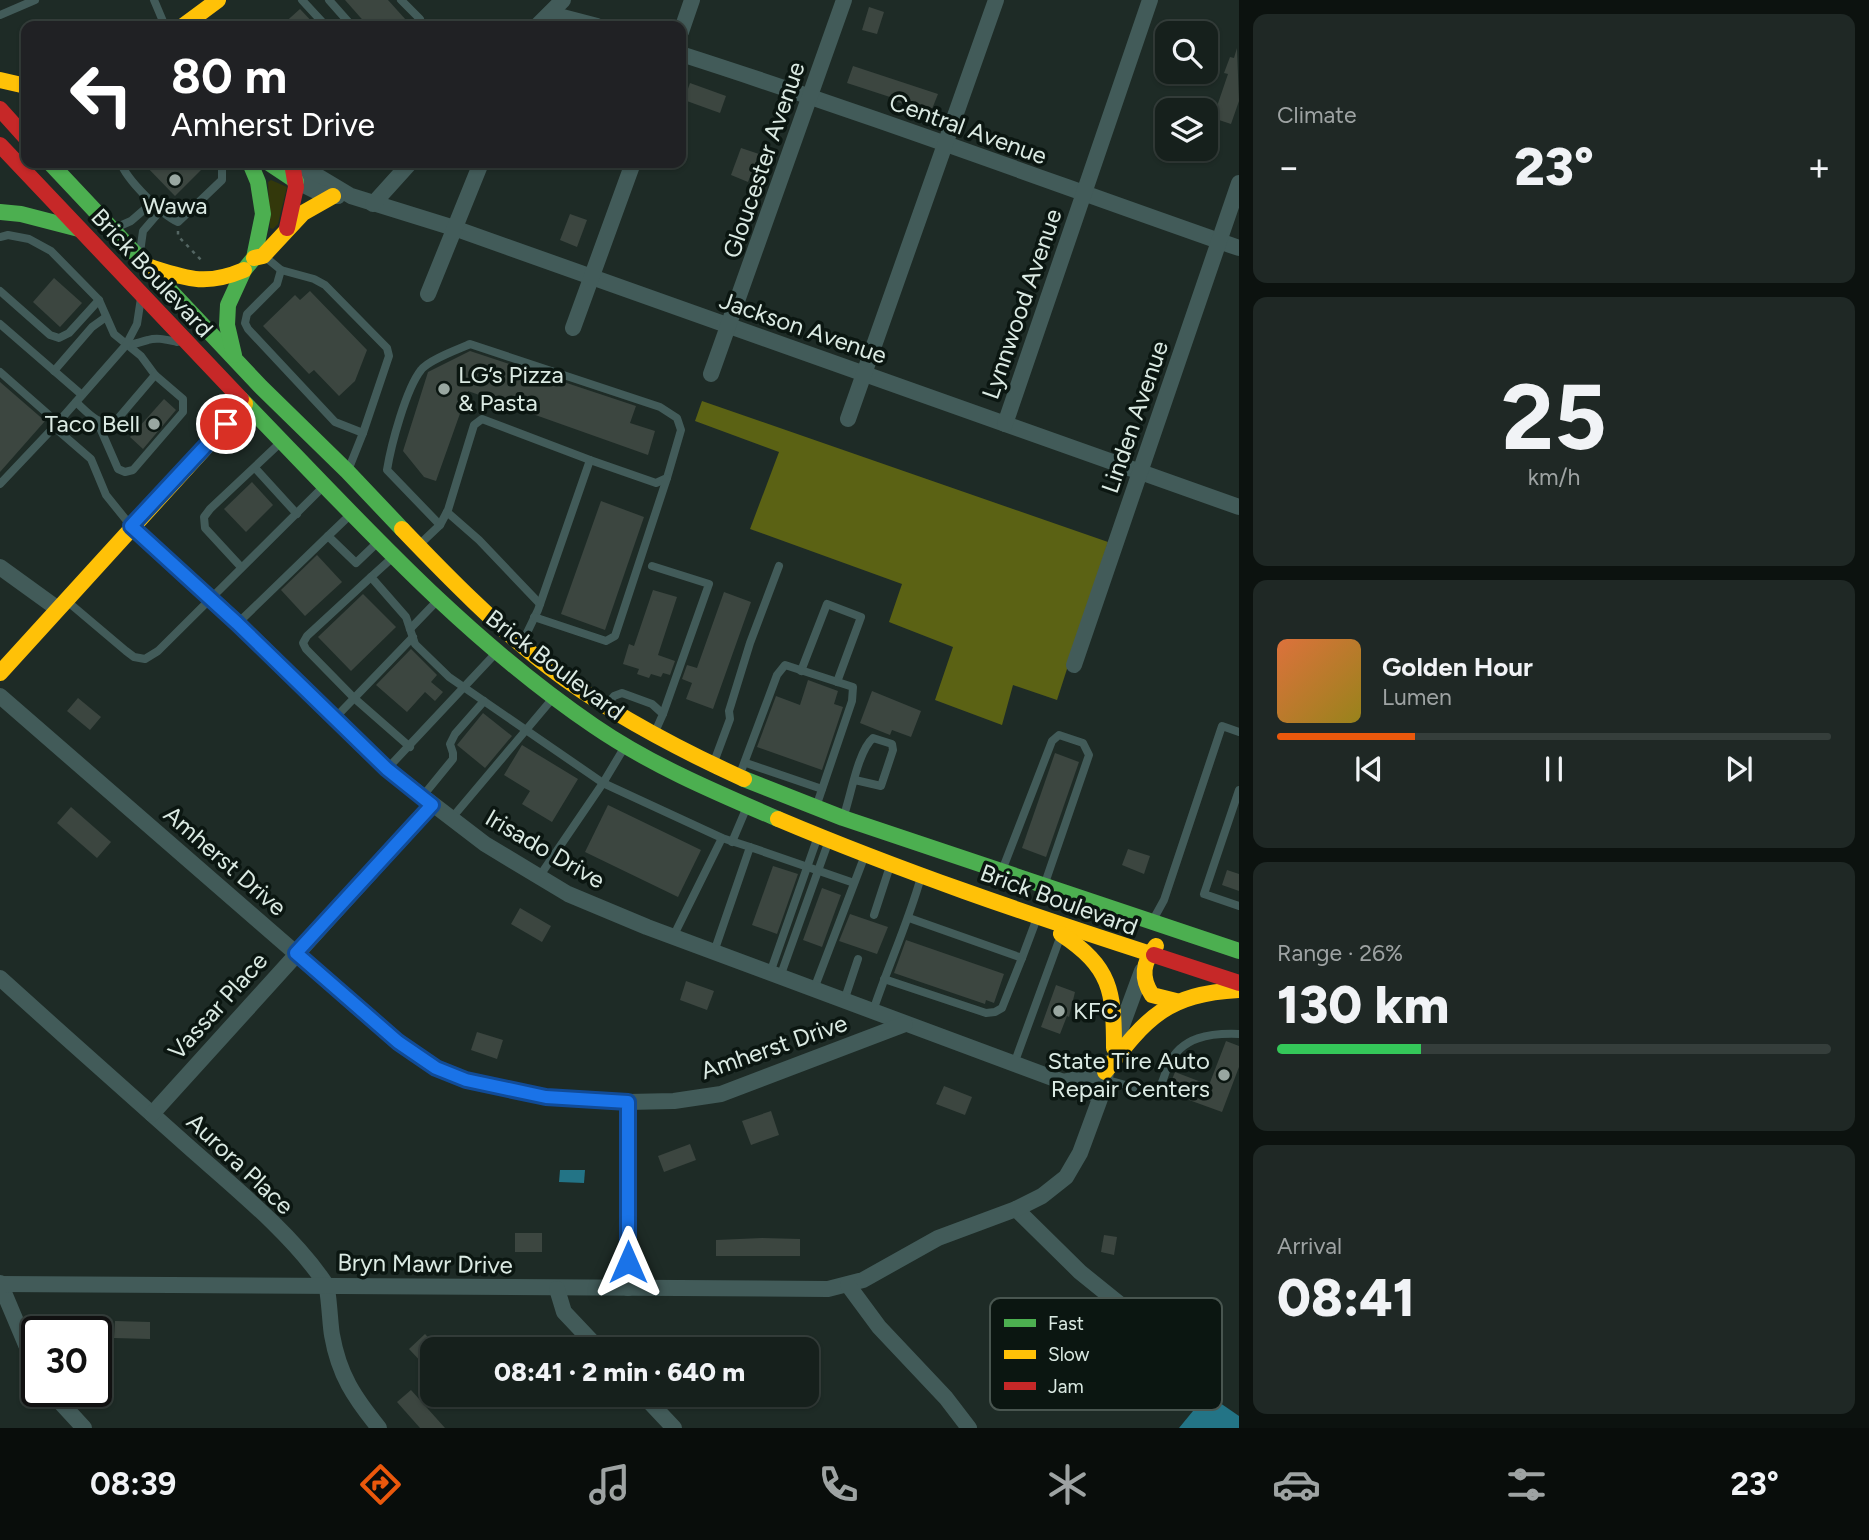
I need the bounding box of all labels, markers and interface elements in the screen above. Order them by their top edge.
map controls [1155,21,1218,161]
button: search [1155,21,1218,84]
text: 80 m [171,46,287,105]
icon: left [56,49,147,140]
street label: Gloucester Avenue [716,58,811,262]
street label: Central Avenue [885,87,1051,170]
button: layers [1155,98,1218,161]
text: Climate [1277,101,1356,129]
text: Amherst Drive [171,106,375,144]
text: 23° [1514,136,1594,198]
text: − [1277,144,1301,190]
text: + [1807,144,1831,190]
marker: Wawa [167,172,183,188]
place label: Wawa [143,191,207,220]
street label: Brick Boulevard [85,202,219,343]
street label: Lynnwood Avenue [975,205,1068,403]
street label: Jackson Avenue [716,285,891,370]
street label: Linden Avenue [1095,337,1174,497]
place label: LG’s Pizza & Pasta [458,360,564,417]
text: 25 [1501,363,1607,472]
marker: LG’s Pizza & Pasta [436,381,452,397]
pin [196,394,256,454]
icon: arrive [207,405,245,443]
place label: Taco Bell [45,409,140,438]
marker: Taco Bell [146,416,162,432]
text: km/h [1528,463,1580,491]
street label: Brick Boulevard [480,603,630,726]
text: Golden Hour [1382,651,1533,683]
text: Lumen [1382,683,1452,711]
icon: previous [1350,750,1388,788]
icon: pause [1535,750,1573,788]
icon: next [1720,750,1758,788]
street label: Amherst Drive [158,800,293,922]
street label: Irisado Drive [480,803,610,894]
street label: Brick Boulevard [976,858,1142,941]
text: Range · 26% [1277,939,1403,967]
street label: Vassar Place [162,946,273,1065]
text: 130 km [1277,974,1449,1036]
place label: KFC [1073,996,1118,1025]
marker: KFC [1051,1003,1067,1019]
street label: Amherst Drive [697,1008,851,1085]
place label: State Tire Auto Repair Centers [1047,1046,1210,1103]
marker: State Tire Auto Repair Centers [1216,1067,1232,1083]
street label: Aurora Place [181,1107,300,1220]
position arrow [591,1225,665,1299]
text: Arrival [1277,1232,1342,1260]
street label: Bryn Mawr Drive [337,1247,513,1280]
text: 08:41 [1277,1267,1415,1329]
legend [990,1298,1222,1410]
text: Fast [1048,1312,1084,1335]
speed limit sign: 30 [21,1316,112,1407]
text: Slow [1048,1343,1090,1366]
text: 08:41 · 2 min · 640 m [494,1356,745,1388]
text: Jam [1048,1375,1084,1398]
icon: directions [356,1460,405,1509]
icon: music [585,1460,634,1509]
icon: phone [814,1460,863,1509]
icon: climate [1043,1460,1092,1509]
icon: car [1272,1460,1321,1509]
icon: filters [1502,1460,1551,1509]
text: 08:39 [90,1465,176,1503]
text: 23° [1731,1465,1779,1503]

